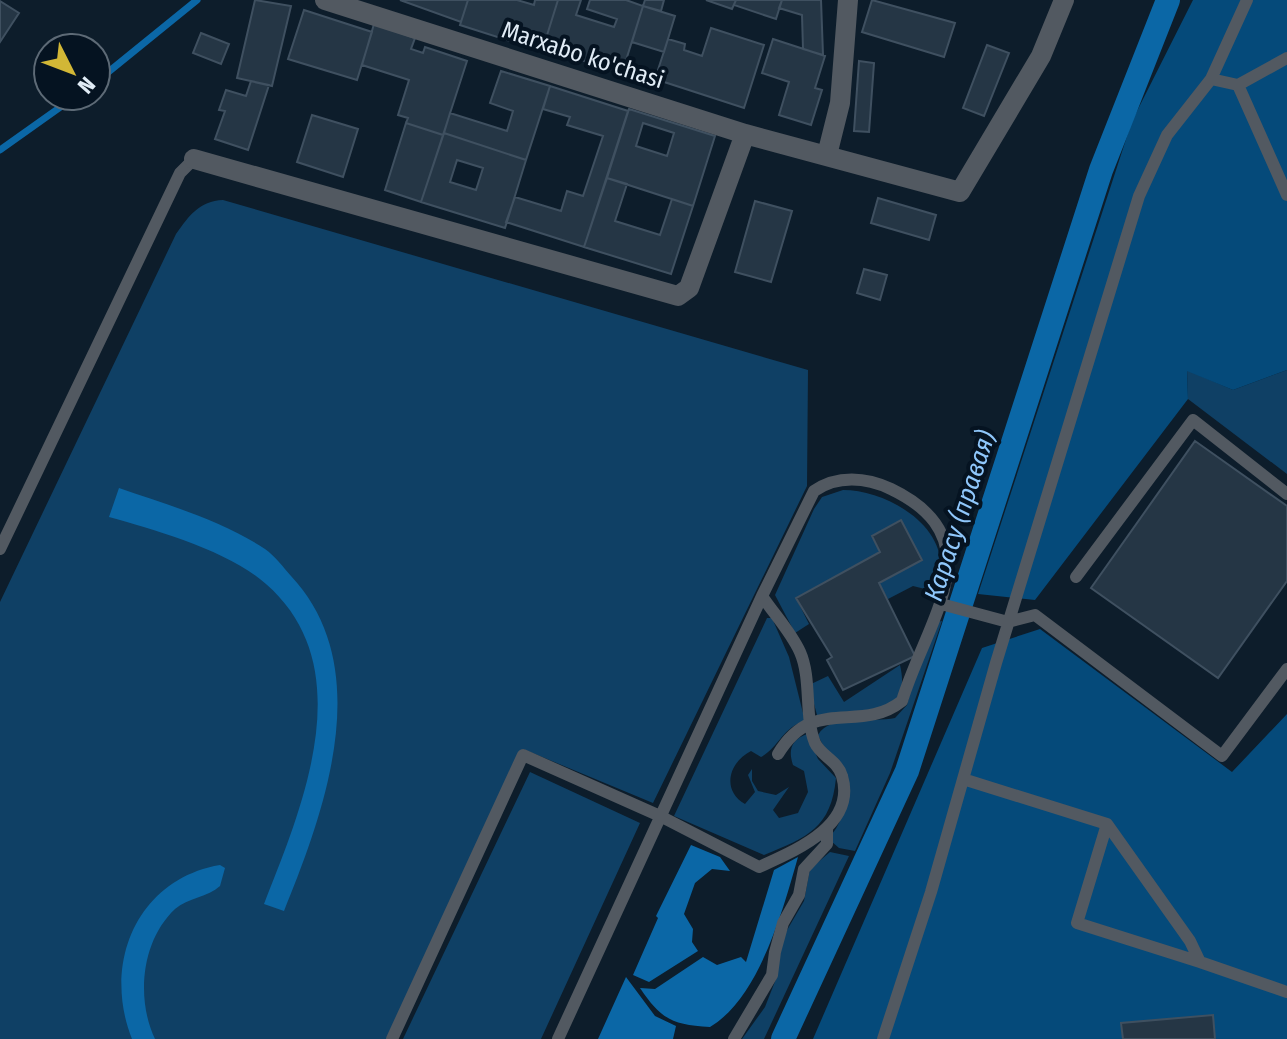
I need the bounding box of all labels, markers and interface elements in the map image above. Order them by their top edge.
street label: Marxabo ko'chasi [498,16,668,94]
north arrow [32,32,112,112]
text: N [72,71,101,99]
water label: Карасу (правая) [918,426,1002,605]

